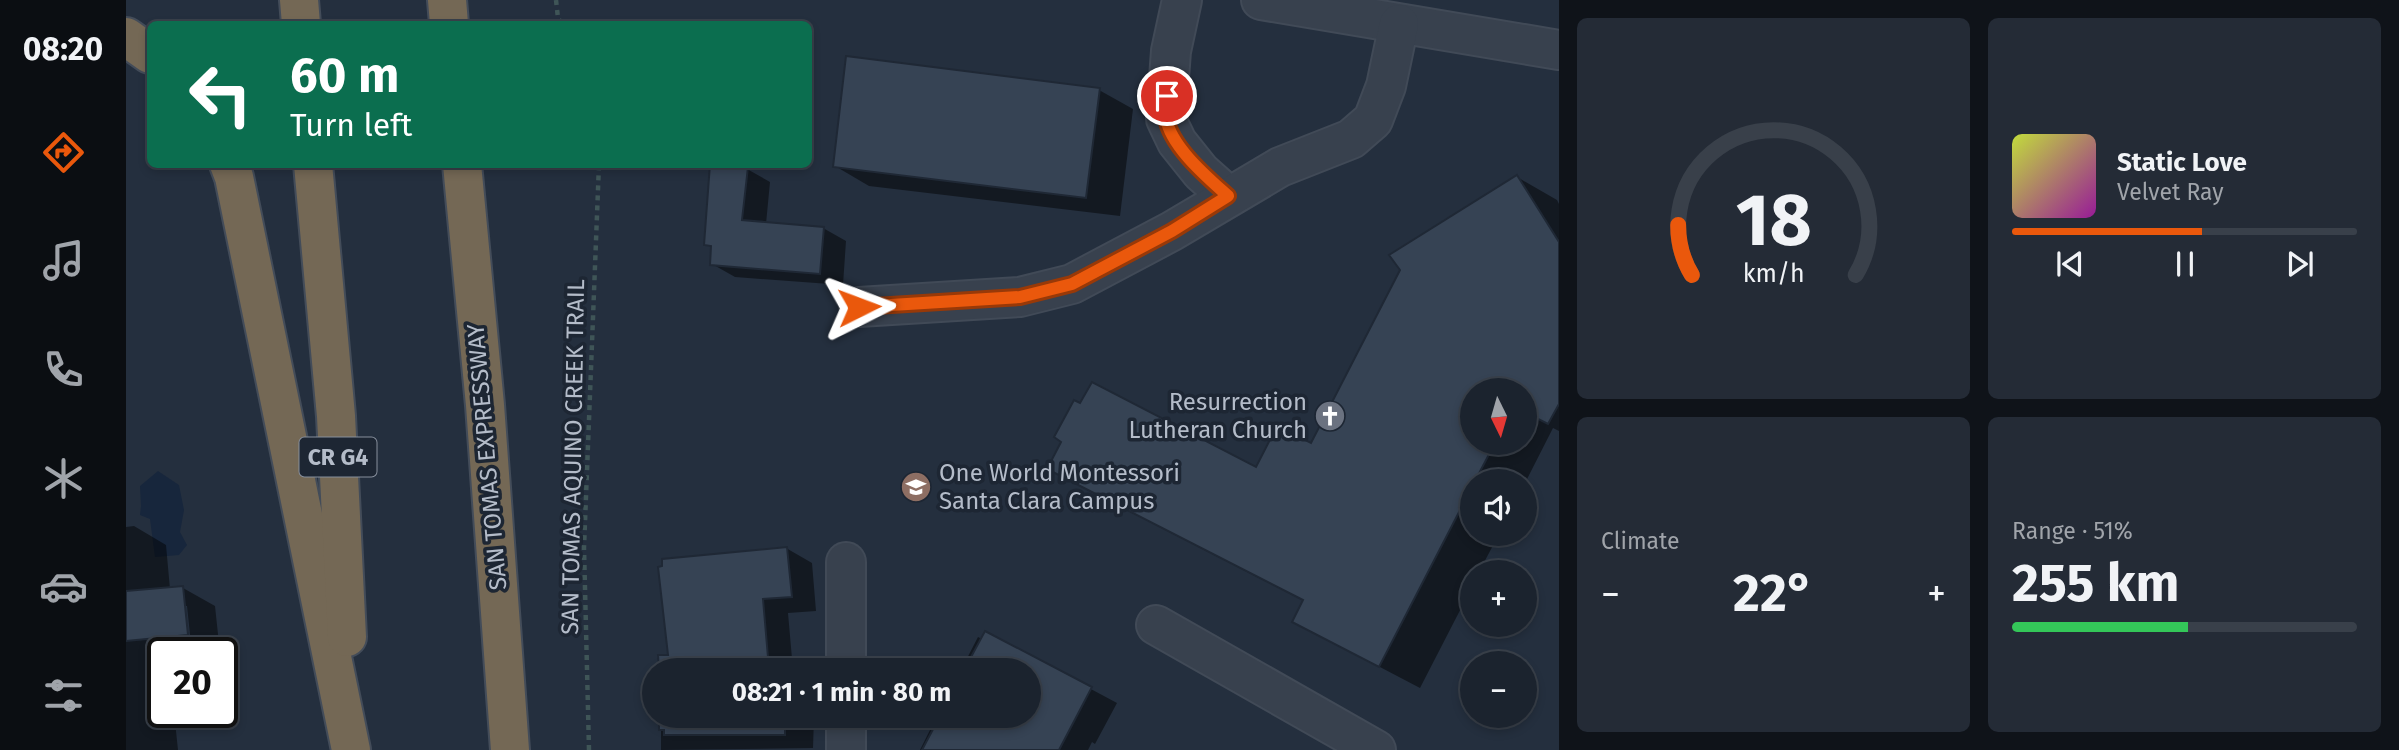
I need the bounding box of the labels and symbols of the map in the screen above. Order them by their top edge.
pin [1137,66,1197,126]
position arrow [822,270,896,344]
street label: SAN TOMAS AQUINO CREEK TRAIL [556,279,590,635]
street label: SAN TOMAS EXPRESSWAY [461,322,513,591]
north arrow [1460,378,1536,455]
place label: Resurrection Lutheran Church [1128,388,1307,444]
church icon: Resurrection Lutheran Church [1313,399,1347,433]
road number: CR G4 [300,438,376,477]
place label: One World Montessori Santa Clara Campus [939,459,1180,515]
school or university icon: One World Montessori Santa Clara Campus [899,470,933,504]
speed limit sign: 20 [147,637,238,728]

